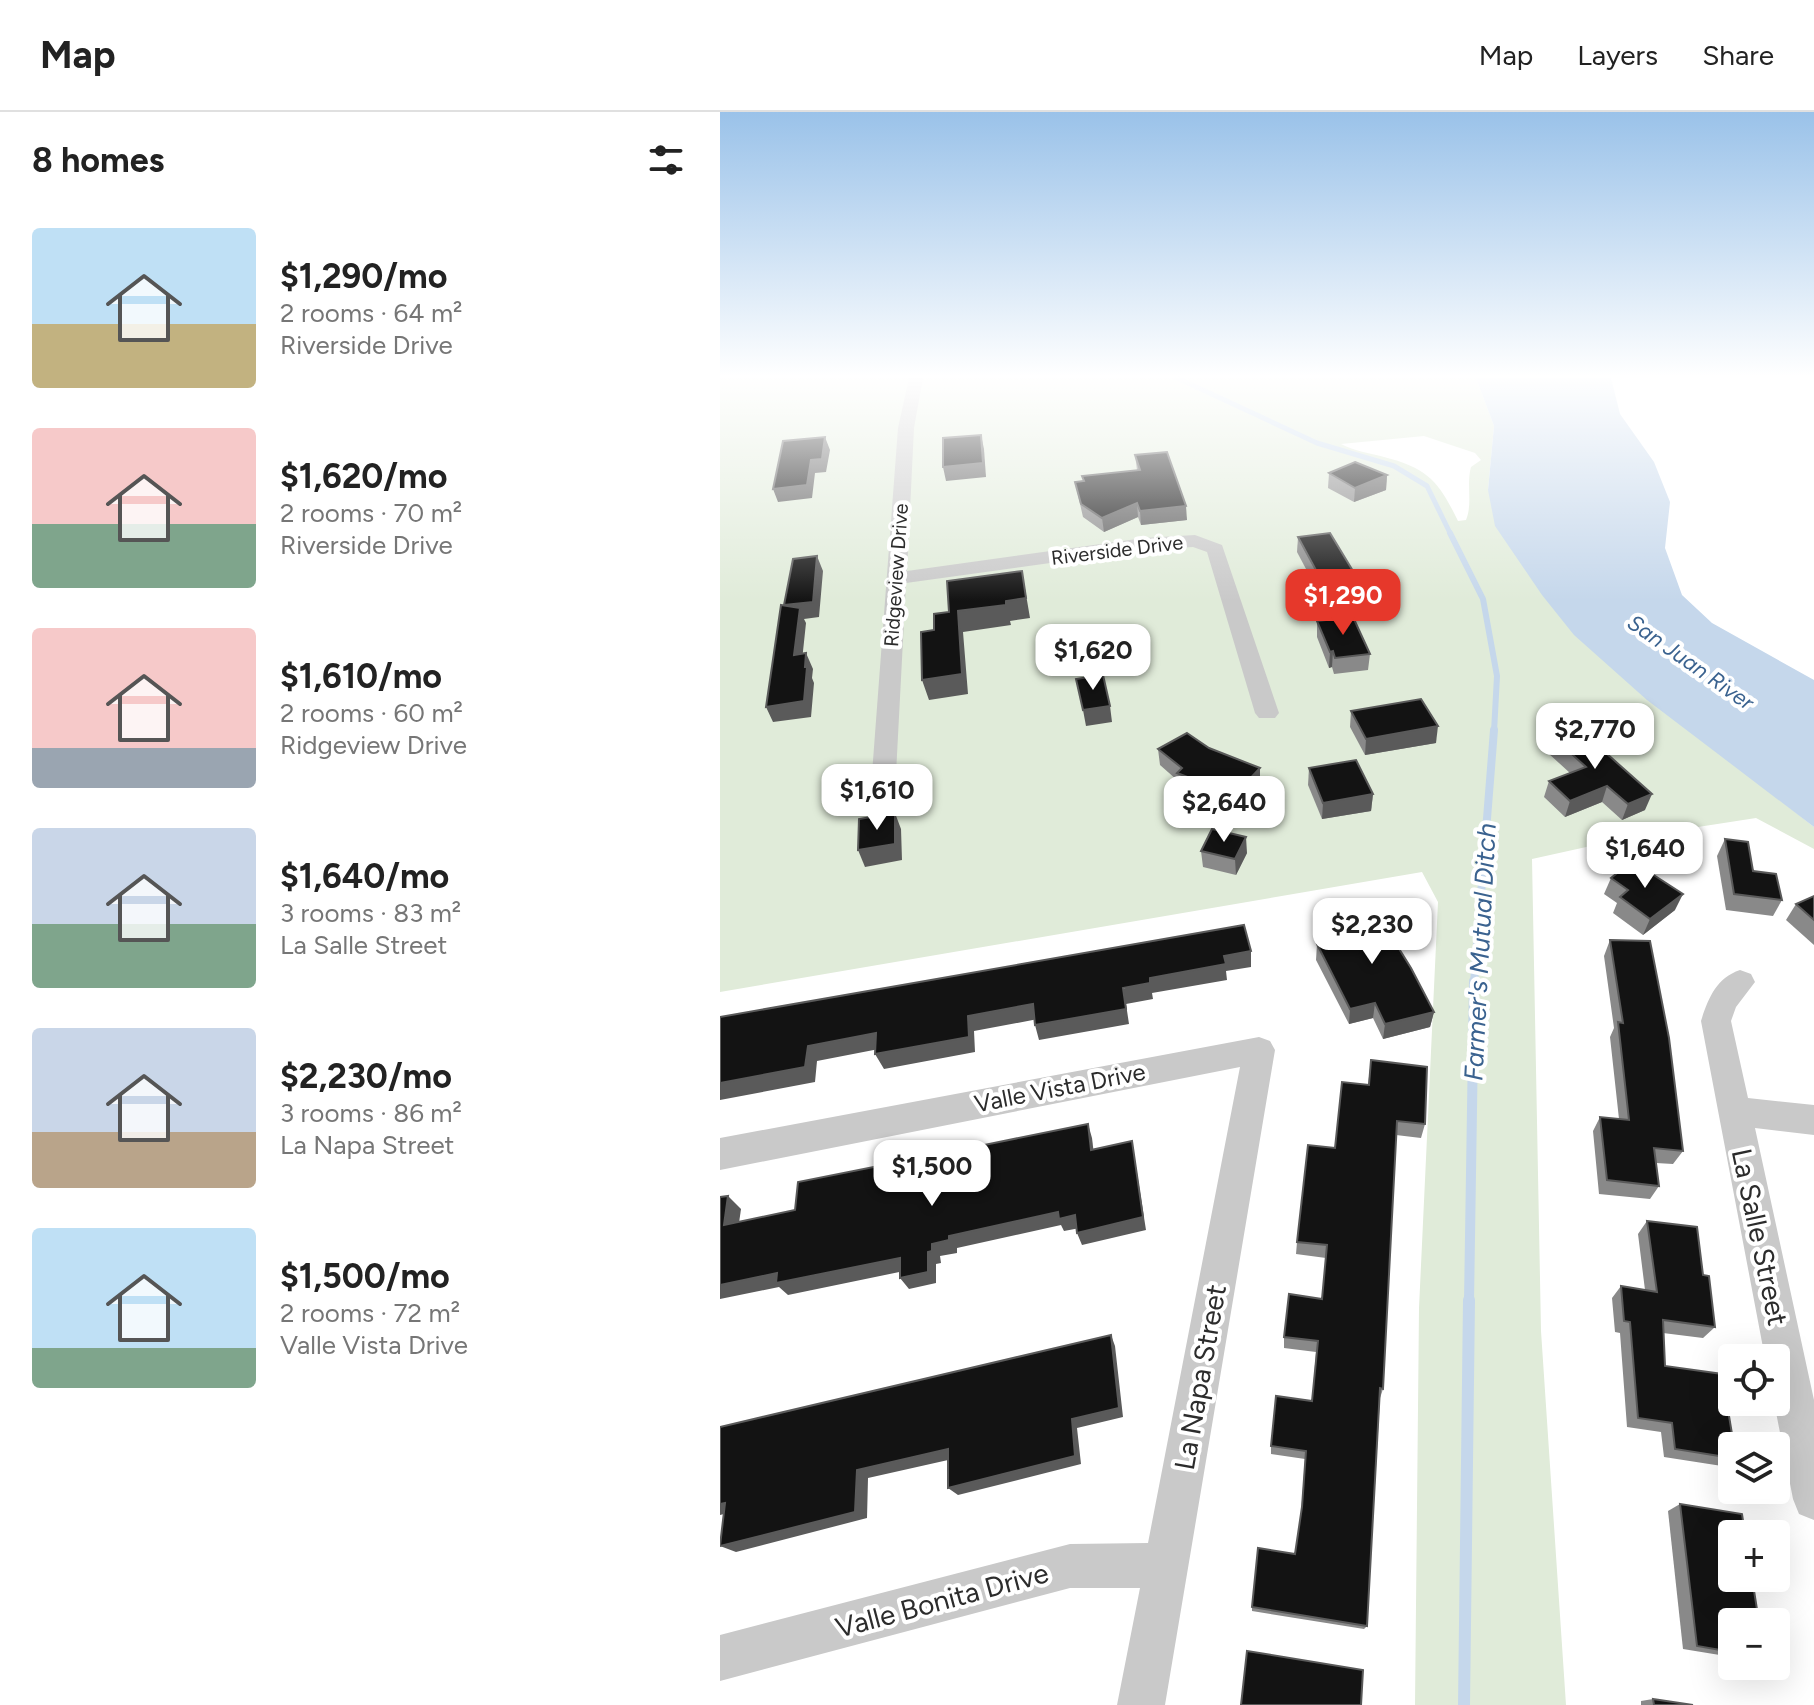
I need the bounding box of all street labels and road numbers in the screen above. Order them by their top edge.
street label: Ridgeview Drive [879,502,913,648]
street label: Riverside Drive [1050,530,1184,570]
street label: Valle Vista Drive [972,1057,1148,1118]
street label: La Salle Street [1725,1145,1795,1329]
street label: La Napa Street [1167,1282,1233,1472]
street label: Valle Bonita Drive [832,1555,1052,1645]

